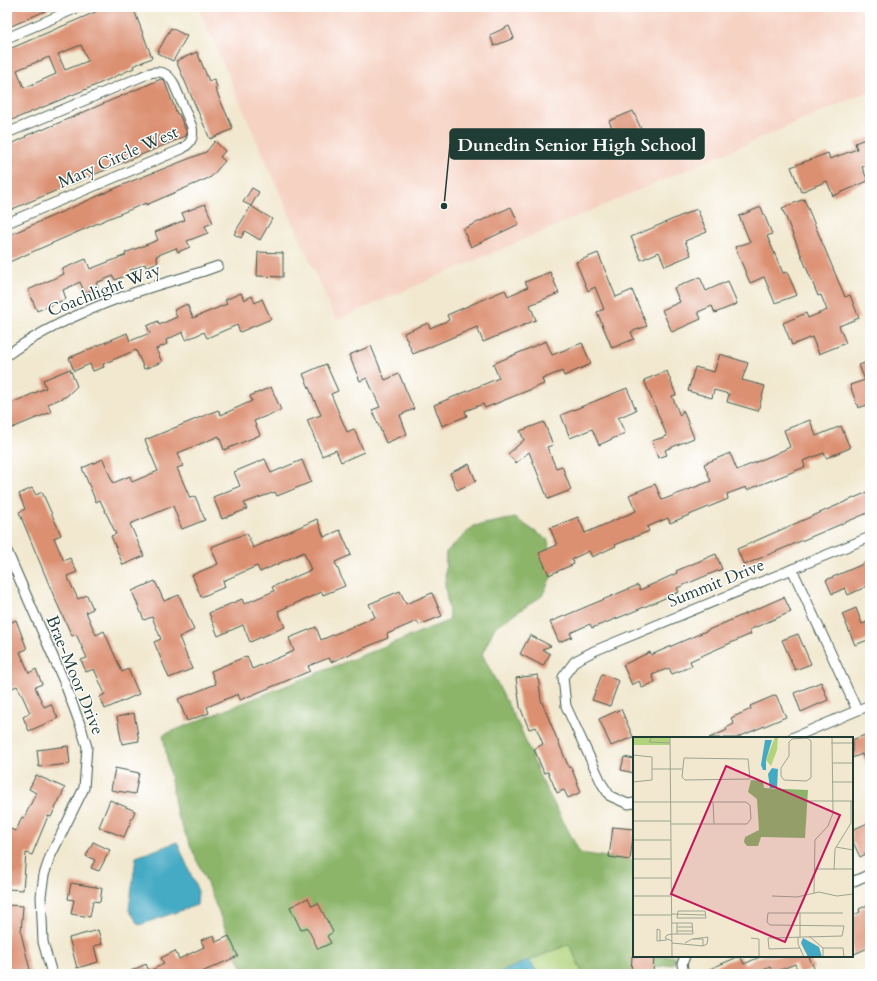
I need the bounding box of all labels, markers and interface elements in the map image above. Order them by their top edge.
street label: Mary Circle West [54,120,182,194]
callout: Dunedin Senior High School [450,129,704,159]
text: Dunedin Senior High School [458,133,696,158]
street label: Coachlight Way [44,258,164,322]
street label: Summit Drive [664,553,768,613]
street label: Brae-Moor Drive [41,612,109,738]
inset map [633,737,853,957]

